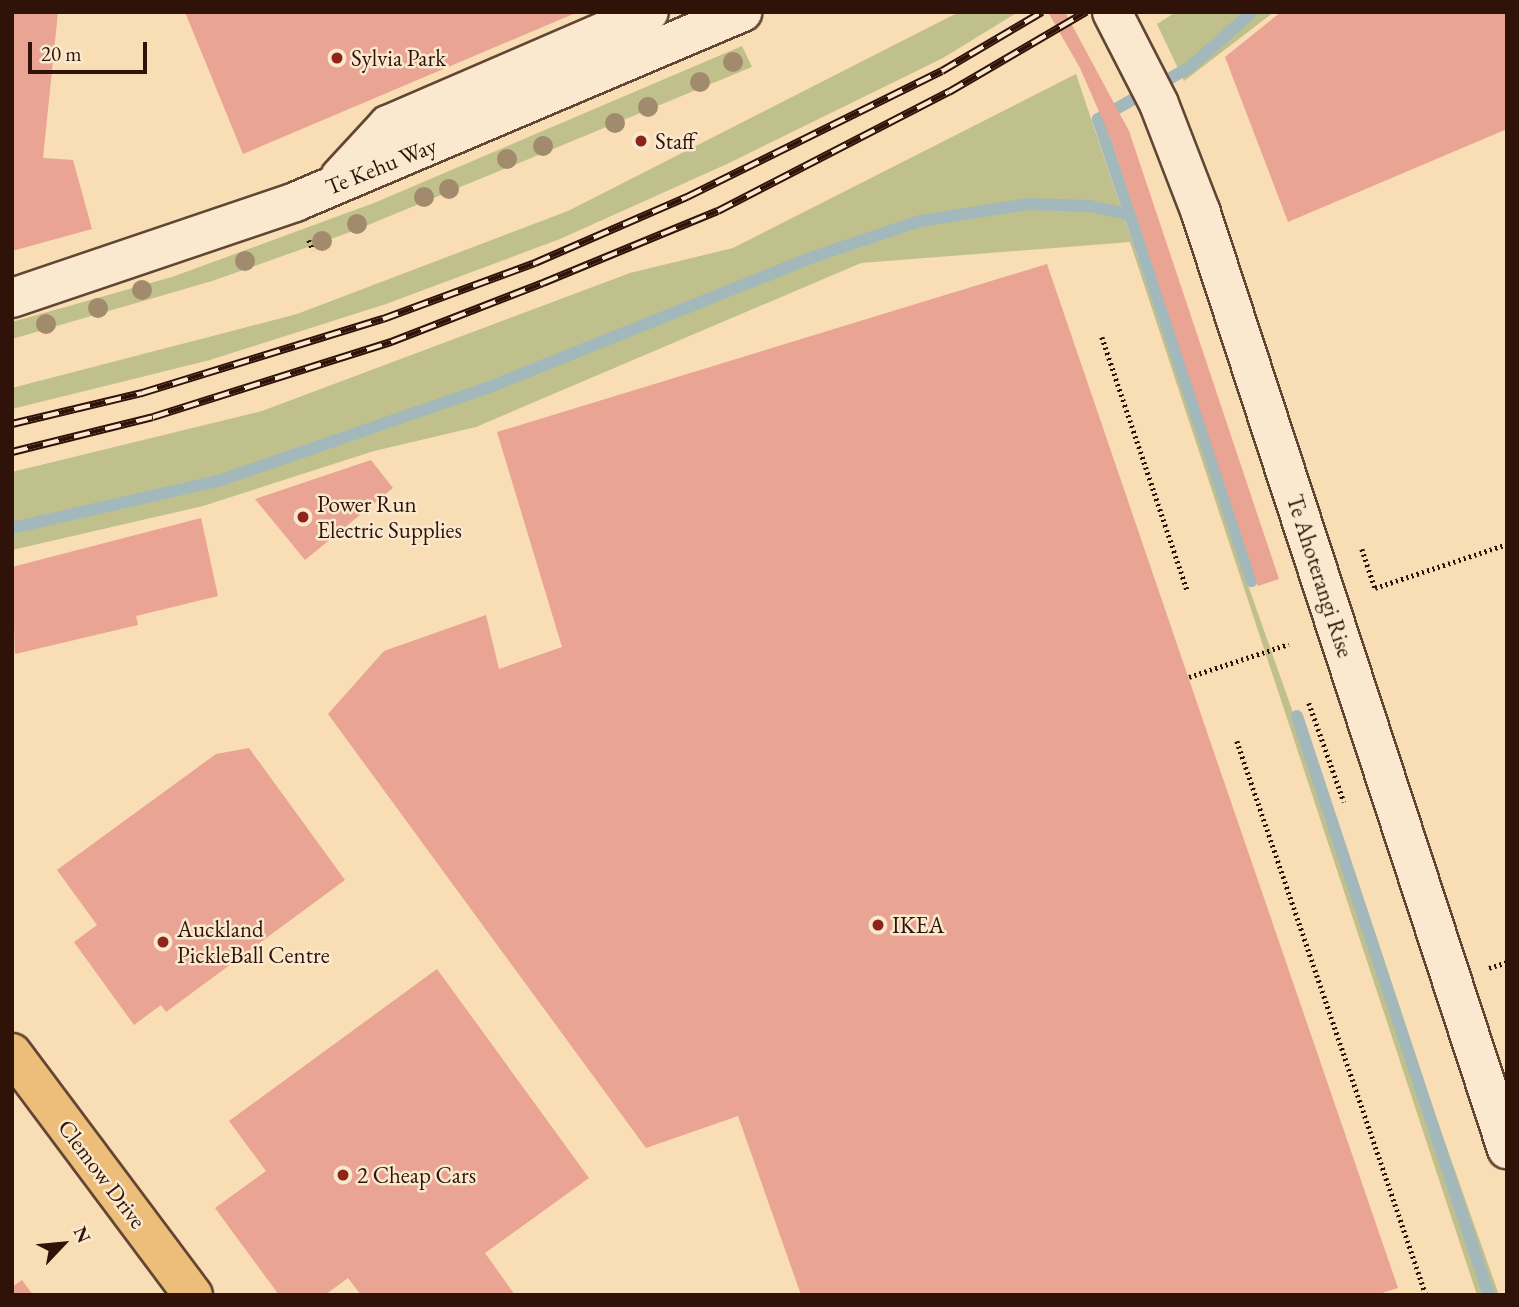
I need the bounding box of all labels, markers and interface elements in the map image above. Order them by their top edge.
scale bar [32,28,150,72]
text: 20 m [41,40,82,67]
place label: Sylvia Park [351,44,446,72]
marker: Sylvia Park [329,50,345,66]
place label: Staff [655,127,695,155]
street label: Te Kehu Way [321,131,441,201]
marker: Staff [633,133,649,149]
place label: Power Run Electric Supplies [317,490,462,544]
street label: Te Ahoterangi Rise [1281,491,1359,661]
marker: Power Run Electric Supplies [295,509,311,525]
place label: IKEA [892,911,944,939]
place label: Auckland PickleBall Centre [177,915,330,969]
marker: IKEA [870,917,886,933]
marker: Auckland PickleBall Centre [155,934,171,950]
street label: Clemow Drive [52,1114,152,1234]
place label: 2 Cheap Cars [357,1161,476,1189]
marker: 2 Cheap Cars [335,1167,351,1183]
north arrow [28,1209,98,1279]
text: N [68,1222,97,1247]

